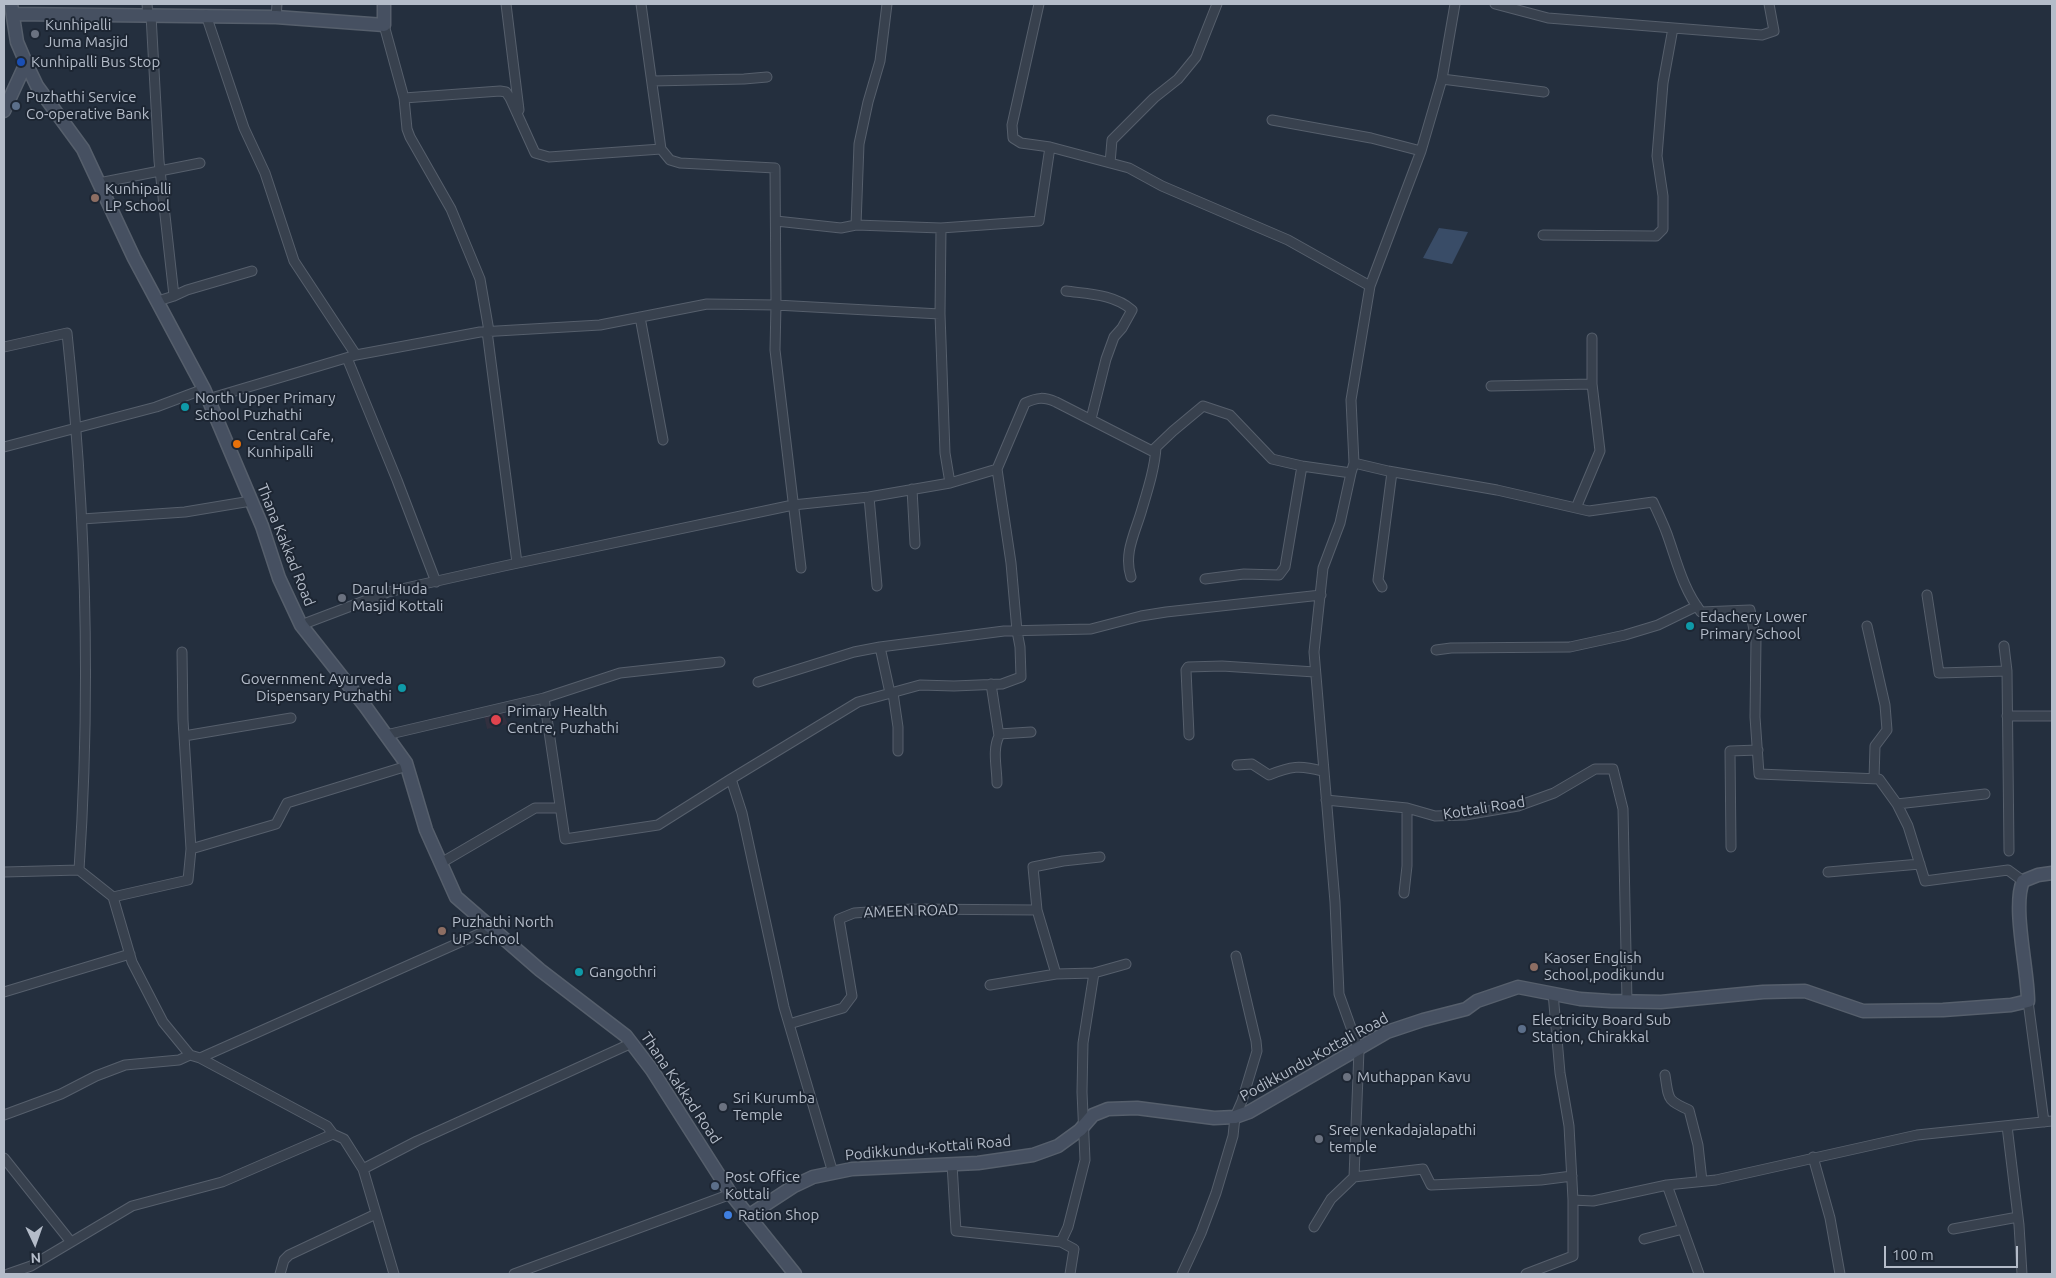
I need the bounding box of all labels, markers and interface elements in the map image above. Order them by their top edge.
place label: Kunhipalli Juma Masjid [45,16,128,51]
marker: Kunhipalli Juma Masjid [29,28,41,40]
place label: Kunhipalli Bus Stop [31,53,160,71]
marker: Kunhipalli Bus Stop [15,56,27,68]
place label: Puzhathi Service Co-operative Bank [26,88,149,123]
marker: Puzhathi Service Co-operative Bank [10,100,22,112]
place label: Kunhipalli LP School [105,180,171,215]
marker: Kunhipalli LP School [89,192,101,204]
place label: North Upper Primary School Puzhathi [195,389,335,424]
marker: North Upper Primary School Puzhathi [179,401,191,413]
place label: Central Cafe, Kunhipalli [247,426,334,461]
marker: Central Cafe, Kunhipalli [231,438,243,450]
street label: Thana Kakkad Road [253,481,319,609]
place label: Darul Huda Masjid Kottali [352,580,444,615]
marker: Darul Huda Masjid Kottali [336,592,348,604]
place label: Edachery Lower Primary School [1700,608,1807,643]
marker: Edachery Lower Primary School [1684,620,1696,632]
place label: Government Ayurveda Dispensary Puzhathi [241,670,392,705]
marker: Government Ayurveda Dispensary Puzhathi [396,682,408,694]
place label: Primary Health Centre, Puzhathi [507,702,619,737]
marker: Primary Health Centre, Puzhathi [489,713,503,727]
street label: Kottali Road [1442,793,1526,823]
street label: AMEEN ROAD [863,900,959,922]
place label: Puzhathi North UP School [452,913,554,948]
marker: Puzhathi North UP School [436,925,448,937]
place label: Kaoser English School,podikundu [1544,949,1665,984]
marker: Kaoser English School,podikundu [1528,961,1540,973]
place label: Gangothri [589,963,656,981]
marker: Gangothri [573,966,585,978]
street label: Podikkundu-Kottali Road [1237,1009,1391,1105]
place label: Electricity Board Sub Station, Chirakkal [1532,1011,1671,1046]
marker: Electricity Board Sub Station, Chirakkal [1516,1023,1528,1035]
street label: Thana Kakkad Road [637,1029,725,1147]
place label: Muthappan Kavu [1357,1068,1471,1086]
marker: Muthappan Kavu [1341,1071,1353,1083]
place label: Sri Kurumba Temple [733,1089,815,1124]
marker: Sri Kurumba Temple [717,1101,729,1113]
place label: Sree venkadajalapathi temple [1329,1121,1476,1156]
street label: Podikkundu-Kottali Road [844,1132,1012,1164]
marker: Sree venkadajalapathi temple [1313,1133,1325,1145]
place label: Post Office Kottali [725,1168,800,1203]
marker: Post Office Kottali [709,1180,721,1192]
place label: Ration Shop [738,1206,819,1224]
marker: Ration Shop [722,1209,734,1221]
north arrow [10,1218,60,1268]
scale bar [1886,1236,2020,1268]
text: 100 m [1892,1246,1934,1263]
text: N [30,1250,41,1266]

